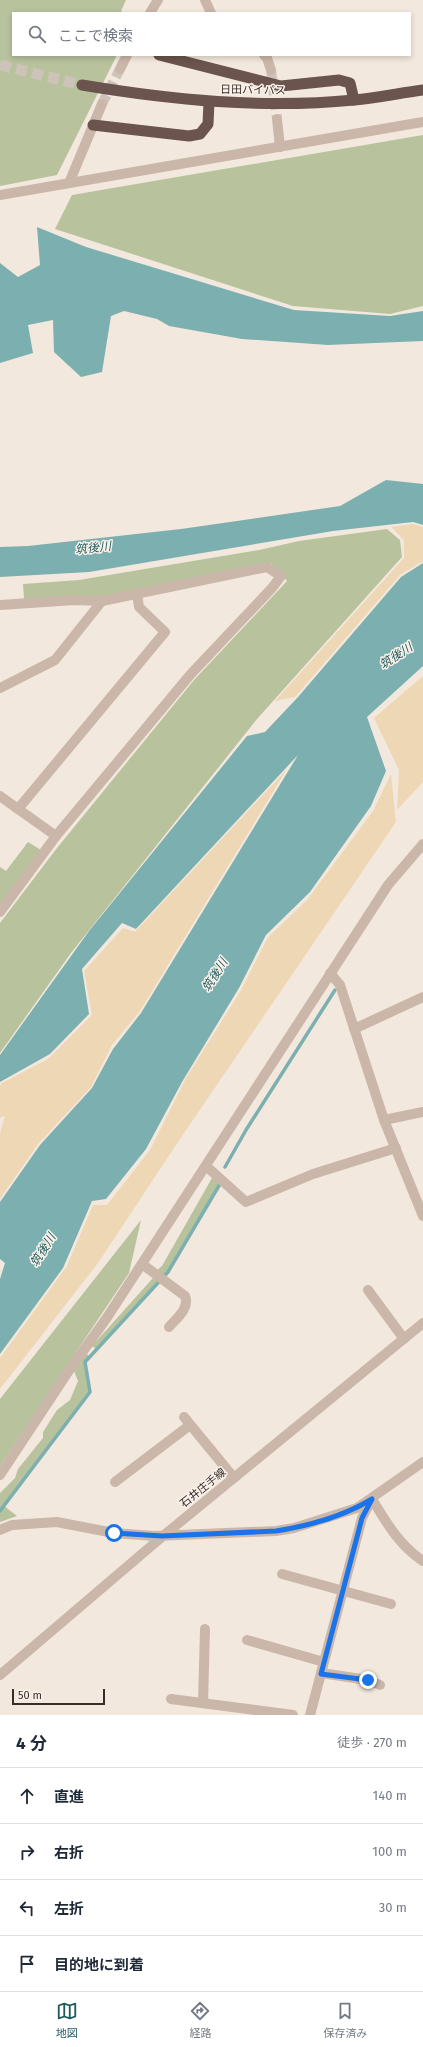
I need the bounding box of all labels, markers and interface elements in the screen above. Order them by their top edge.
search box [12,12,411,56]
icon: search [26,23,48,45]
text: ここで検索 [58,27,133,45]
street label: 日田バイパス [220,83,286,97]
water label: 筑後川 [74,539,114,557]
water label: 筑後川 [377,639,417,672]
water label: 筑後川 [200,954,232,994]
water label: 筑後川 [28,1229,60,1269]
street label: 石井庄手線 [178,1466,228,1510]
route start [105,1524,123,1542]
route end [359,1671,377,1689]
scale bar [12,1687,105,1706]
text: 50 m [18,1689,42,1702]
text: 4 分 [16,1733,47,1754]
text: 徒歩 · 270 m [337,1735,407,1750]
icon: ahead [16,1785,38,1807]
text: 直進 [54,1788,84,1806]
text: 140 m [373,1788,407,1803]
icon: right [16,1841,38,1863]
text: 右折 [54,1844,84,1862]
text: 100 m [372,1844,407,1859]
icon: left [16,1897,38,1919]
text: 左折 [54,1900,84,1918]
text: 30 m [379,1900,407,1915]
icon: arrive [16,1953,38,1975]
text: 目的地に到着 [54,1956,144,1974]
tab: 地図 [56,2000,78,2040]
tab: 経路 [189,2000,211,2040]
tab: 保存済み [323,2000,367,2040]

